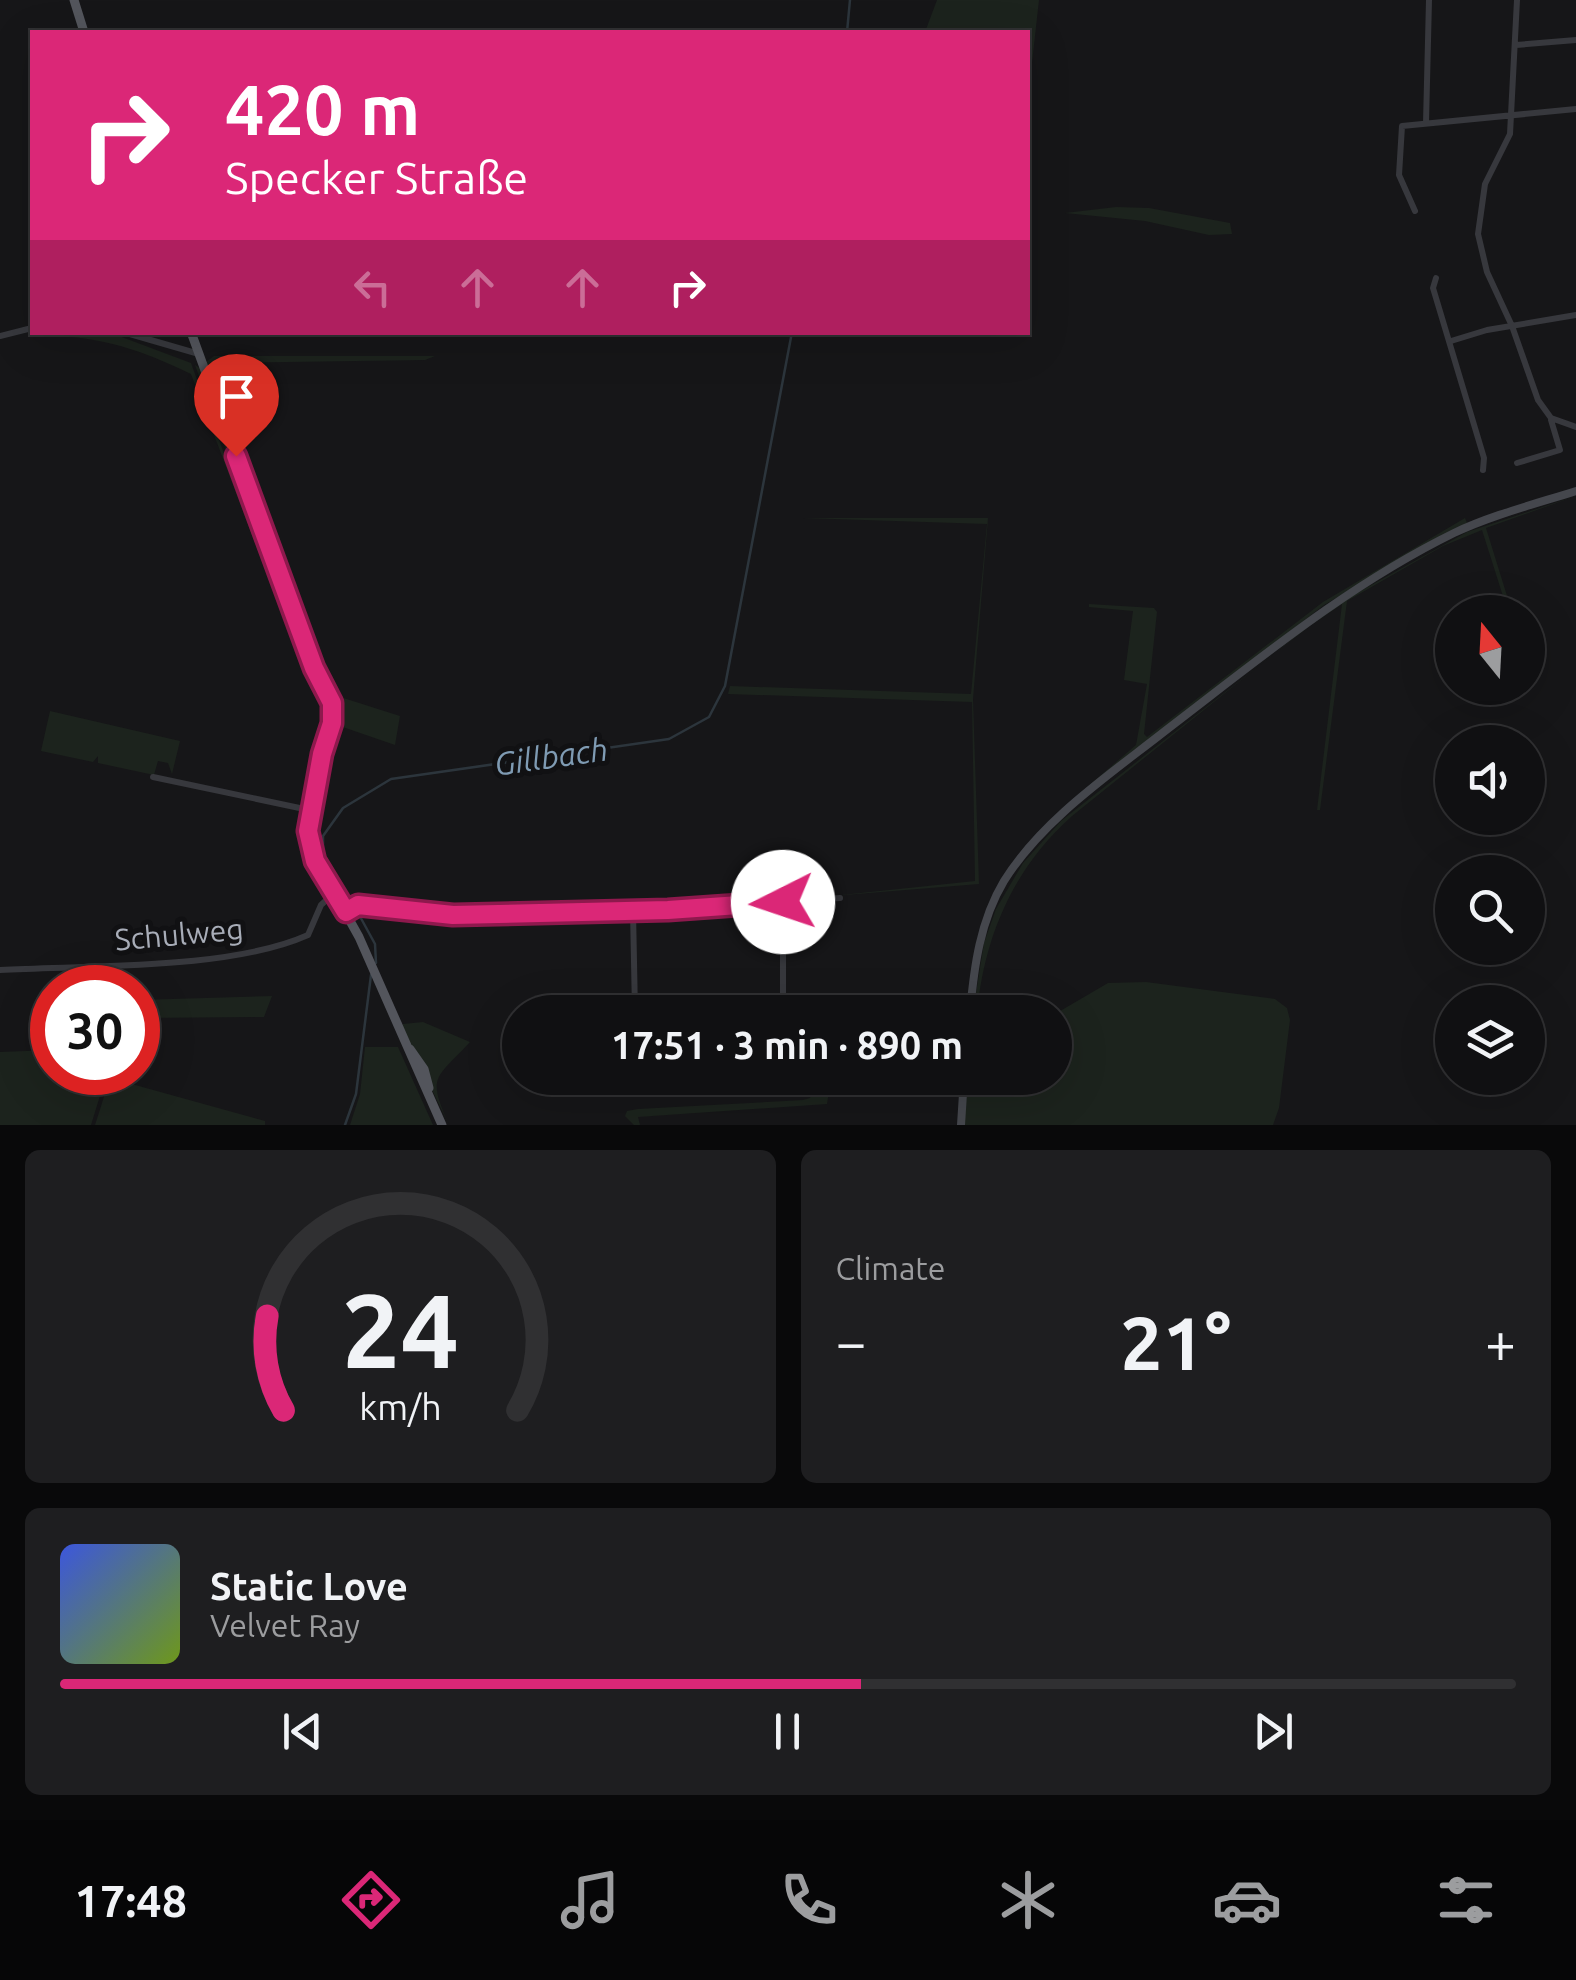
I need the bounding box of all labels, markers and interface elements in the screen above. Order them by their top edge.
icon: right [60,70,190,200]
text: 420 m [225,70,420,148]
text: Specker Straße [225,152,528,203]
icon: left [345,260,400,315]
icon: ahead [450,260,505,315]
icon: ahead [555,260,610,315]
icon: right [660,260,715,315]
pin [194,354,279,457]
icon: arrive [209,369,264,424]
north arrow [1435,595,1545,705]
map controls [1435,595,1545,1095]
button: sound [1435,725,1545,835]
water label: Gillbach [492,730,610,782]
position arrow [731,850,835,954]
button: search [1435,855,1545,965]
street label: Schulweg [113,911,245,957]
speed limit sign: 30 [30,965,160,1095]
button: layers [1435,985,1545,1095]
text: 17:51 · 3 min · 890 m [611,1024,963,1066]
text: Climate [836,1250,946,1286]
text: 24 [342,1271,459,1388]
text: 21° [1120,1300,1231,1384]
text: − [836,1311,867,1372]
text: + [1485,1311,1516,1372]
text: km/h [359,1387,442,1427]
text: Static Love [210,1565,408,1607]
text: Velvet Ray [210,1607,360,1643]
icon: previous [275,1704,330,1759]
icon: pause [760,1704,815,1759]
icon: next [1246,1704,1301,1759]
icon: directions [336,1865,406,1935]
icon: music [555,1865,625,1935]
icon: phone [774,1865,844,1935]
icon: climate [993,1865,1063,1935]
icon: car [1212,1865,1282,1935]
icon: filters [1431,1865,1501,1935]
text: 17:48 [75,1875,187,1926]

